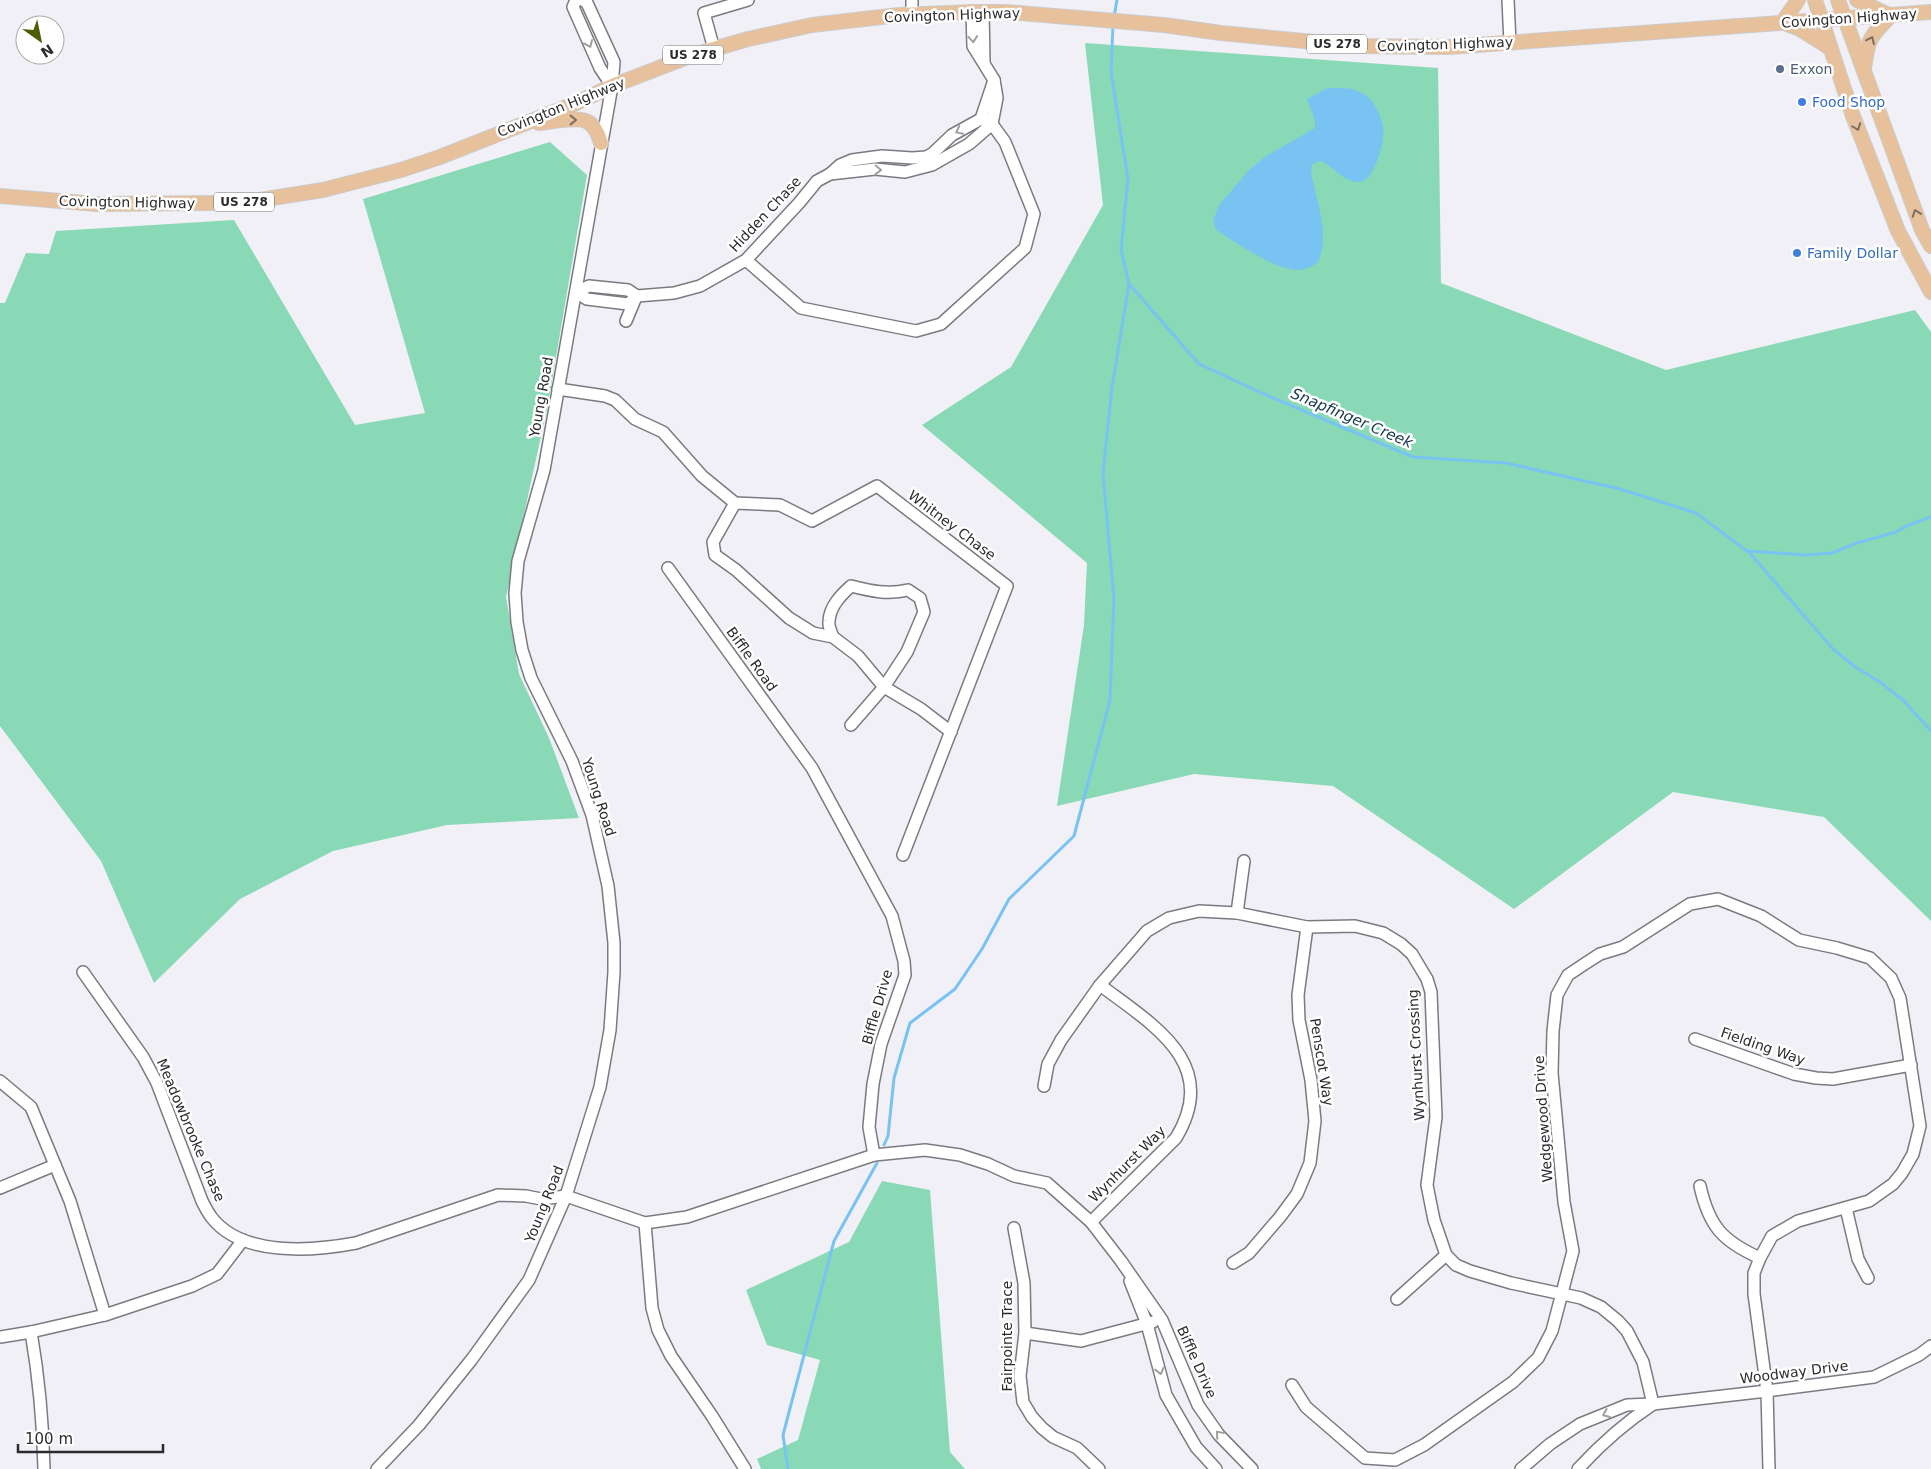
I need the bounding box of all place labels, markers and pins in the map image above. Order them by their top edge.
place label: Exxon [1790,61,1832,77]
marker: Exxon [1774,63,1786,75]
place label: Food Shop [1812,94,1885,110]
marker: Food Shop [1796,96,1808,108]
place label: Family Dollar [1807,245,1898,261]
marker: Family Dollar [1791,247,1803,259]

